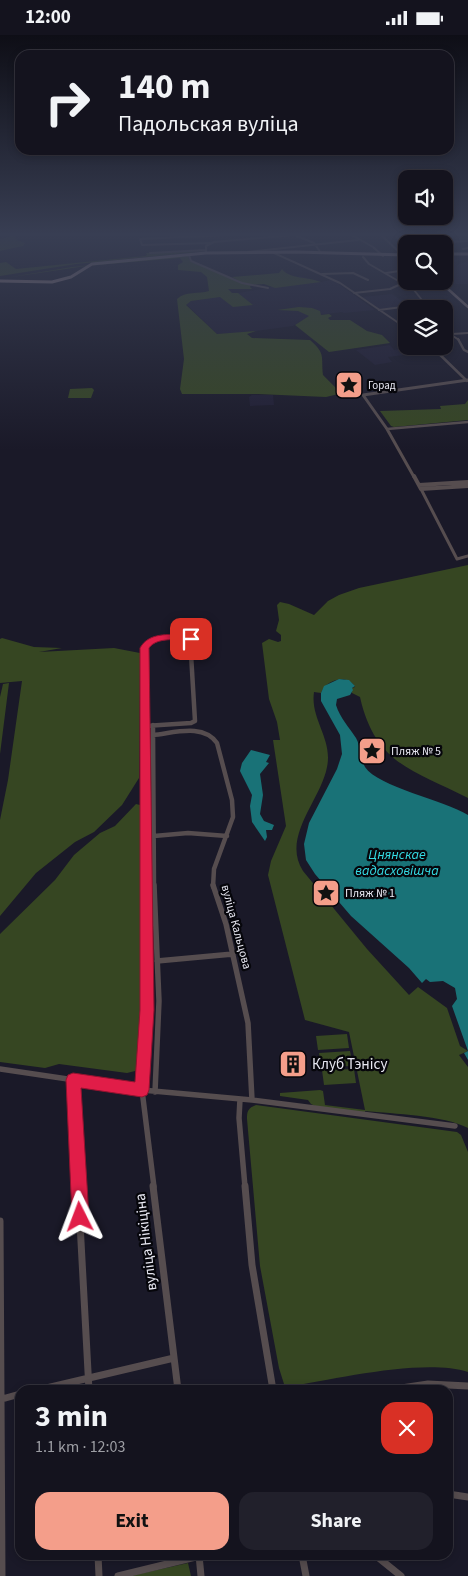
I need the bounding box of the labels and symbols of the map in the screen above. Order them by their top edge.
place icon: Горад [334,370,364,400]
place label: Горад [368,378,396,393]
pin [170,618,212,660]
place icon: Пляж № 5 [357,736,387,766]
place label: Пляж № 5 [391,743,441,760]
water label: Цнянскае вадасховішча [355,845,439,881]
place icon: Пляж № 1 [311,878,341,908]
street label: вуліца Кальцова [217,883,255,971]
place label: Пляж № 1 [345,885,395,902]
building icon: Клуб Тэнісу [278,1049,308,1079]
place label: Клуб Тэнісу [312,1054,387,1075]
position arrow [53,1190,105,1242]
street label: вуліца Нікіціна [130,1192,162,1292]

